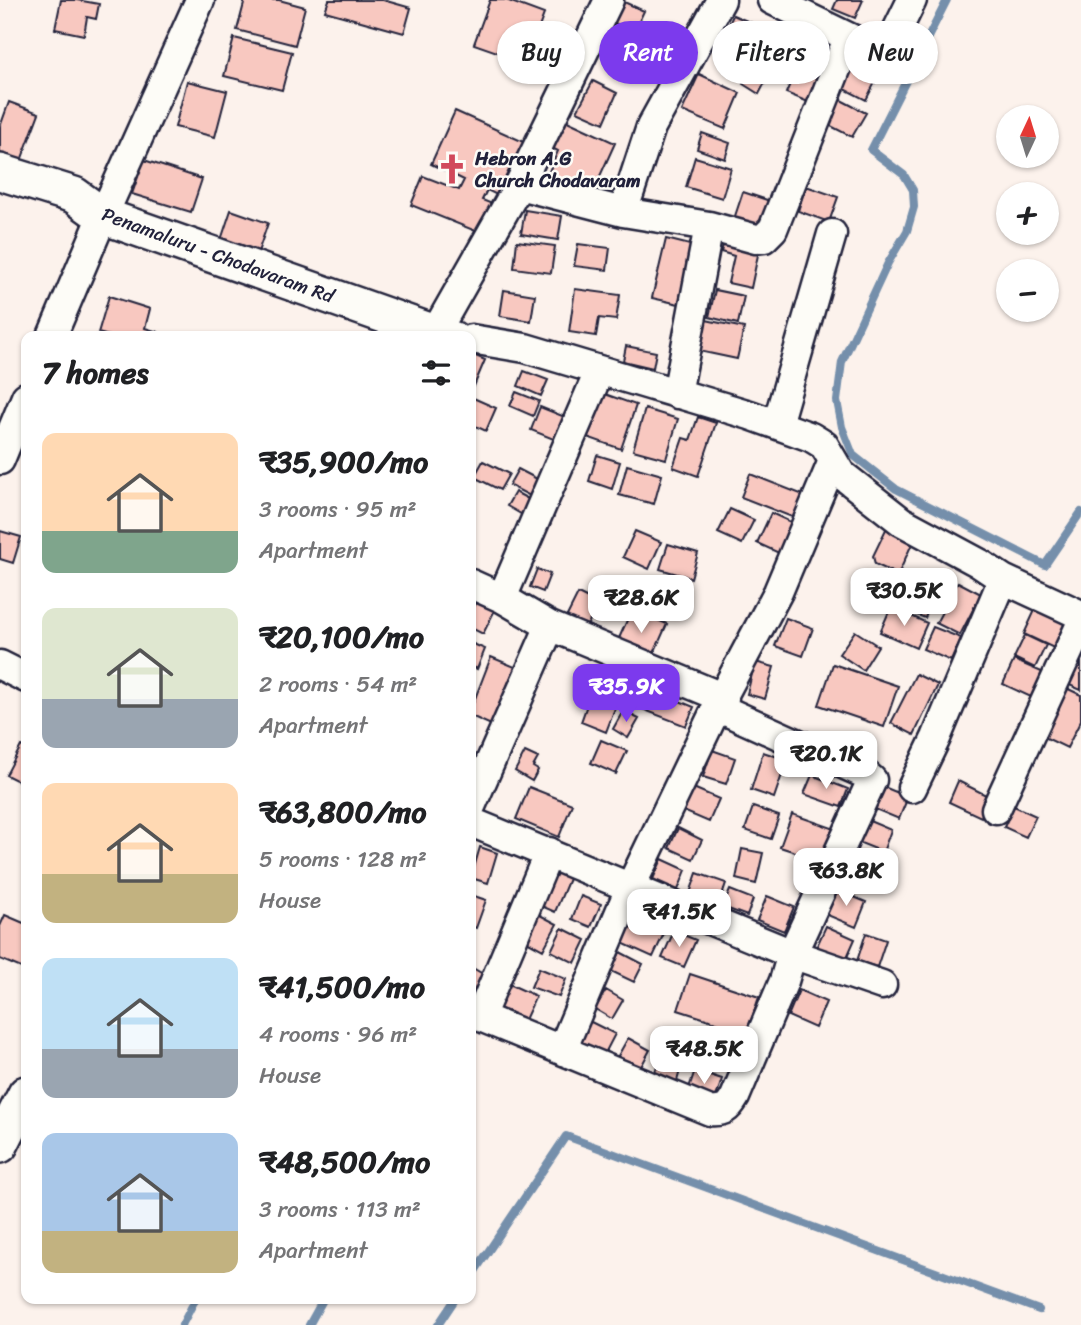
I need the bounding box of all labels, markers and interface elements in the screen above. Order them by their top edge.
chip: Buy [497,21,585,84]
chip: Rent [599,21,698,84]
chip: Filters [712,21,830,84]
chip: New [844,21,938,84]
north arrow [996,105,1059,168]
map controls [996,105,1059,322]
place label: Hebron A.G Church Chodavaram [474,142,641,197]
church icon: Hebron A.G Church Chodavaram [435,152,469,186]
button: + [996,182,1059,245]
street label: Penamaluru - Chodavaram Rd [97,198,341,313]
button: − [996,259,1059,322]
text: 7 homes [42,346,149,400]
icon: filters [417,354,455,392]
text: ₹35,900/mo [259,435,428,489]
icon: home [98,461,182,545]
text: 3 rooms · 95 m² [259,489,416,530]
text: Apartment [259,530,368,571]
pin: ₹30.5K [847,568,961,628]
text: ₹30.5K [866,570,942,611]
pin: ₹28.6K [584,576,698,635]
text: ₹28.6K [604,577,678,618]
text: ₹20,100/mo [259,610,424,664]
icon: home [98,636,182,720]
text: 2 rooms · 54 m² [259,664,417,705]
pin: ₹35.9K [569,664,683,724]
text: ₹35.9K [589,666,663,707]
text: Apartment [259,705,368,746]
pin: ₹20.1K [769,732,883,791]
text: ₹20.1K [790,733,862,774]
text: ₹63,800/mo [259,785,427,839]
icon: home [98,811,182,895]
text: 5 rooms · 128 m² [259,839,427,880]
pin: ₹63.8K [789,848,903,908]
text: ₹63.8K [809,850,883,891]
text: House [259,880,321,921]
pin: ₹41.5K [622,890,736,949]
text: ₹41.5K [643,891,715,932]
text: ₹41,500/mo [259,960,425,1014]
icon: home [98,986,182,1070]
text: 4 rooms · 96 m² [259,1014,417,1055]
pin: ₹48.5K [647,1026,761,1086]
text: ₹48.5K [666,1028,742,1069]
text: House [259,1055,321,1096]
text: ₹48,500/mo [259,1135,430,1189]
icon: home [98,1161,182,1245]
text: 3 rooms · 113 m² [259,1189,421,1230]
text: Apartment [259,1230,368,1271]

